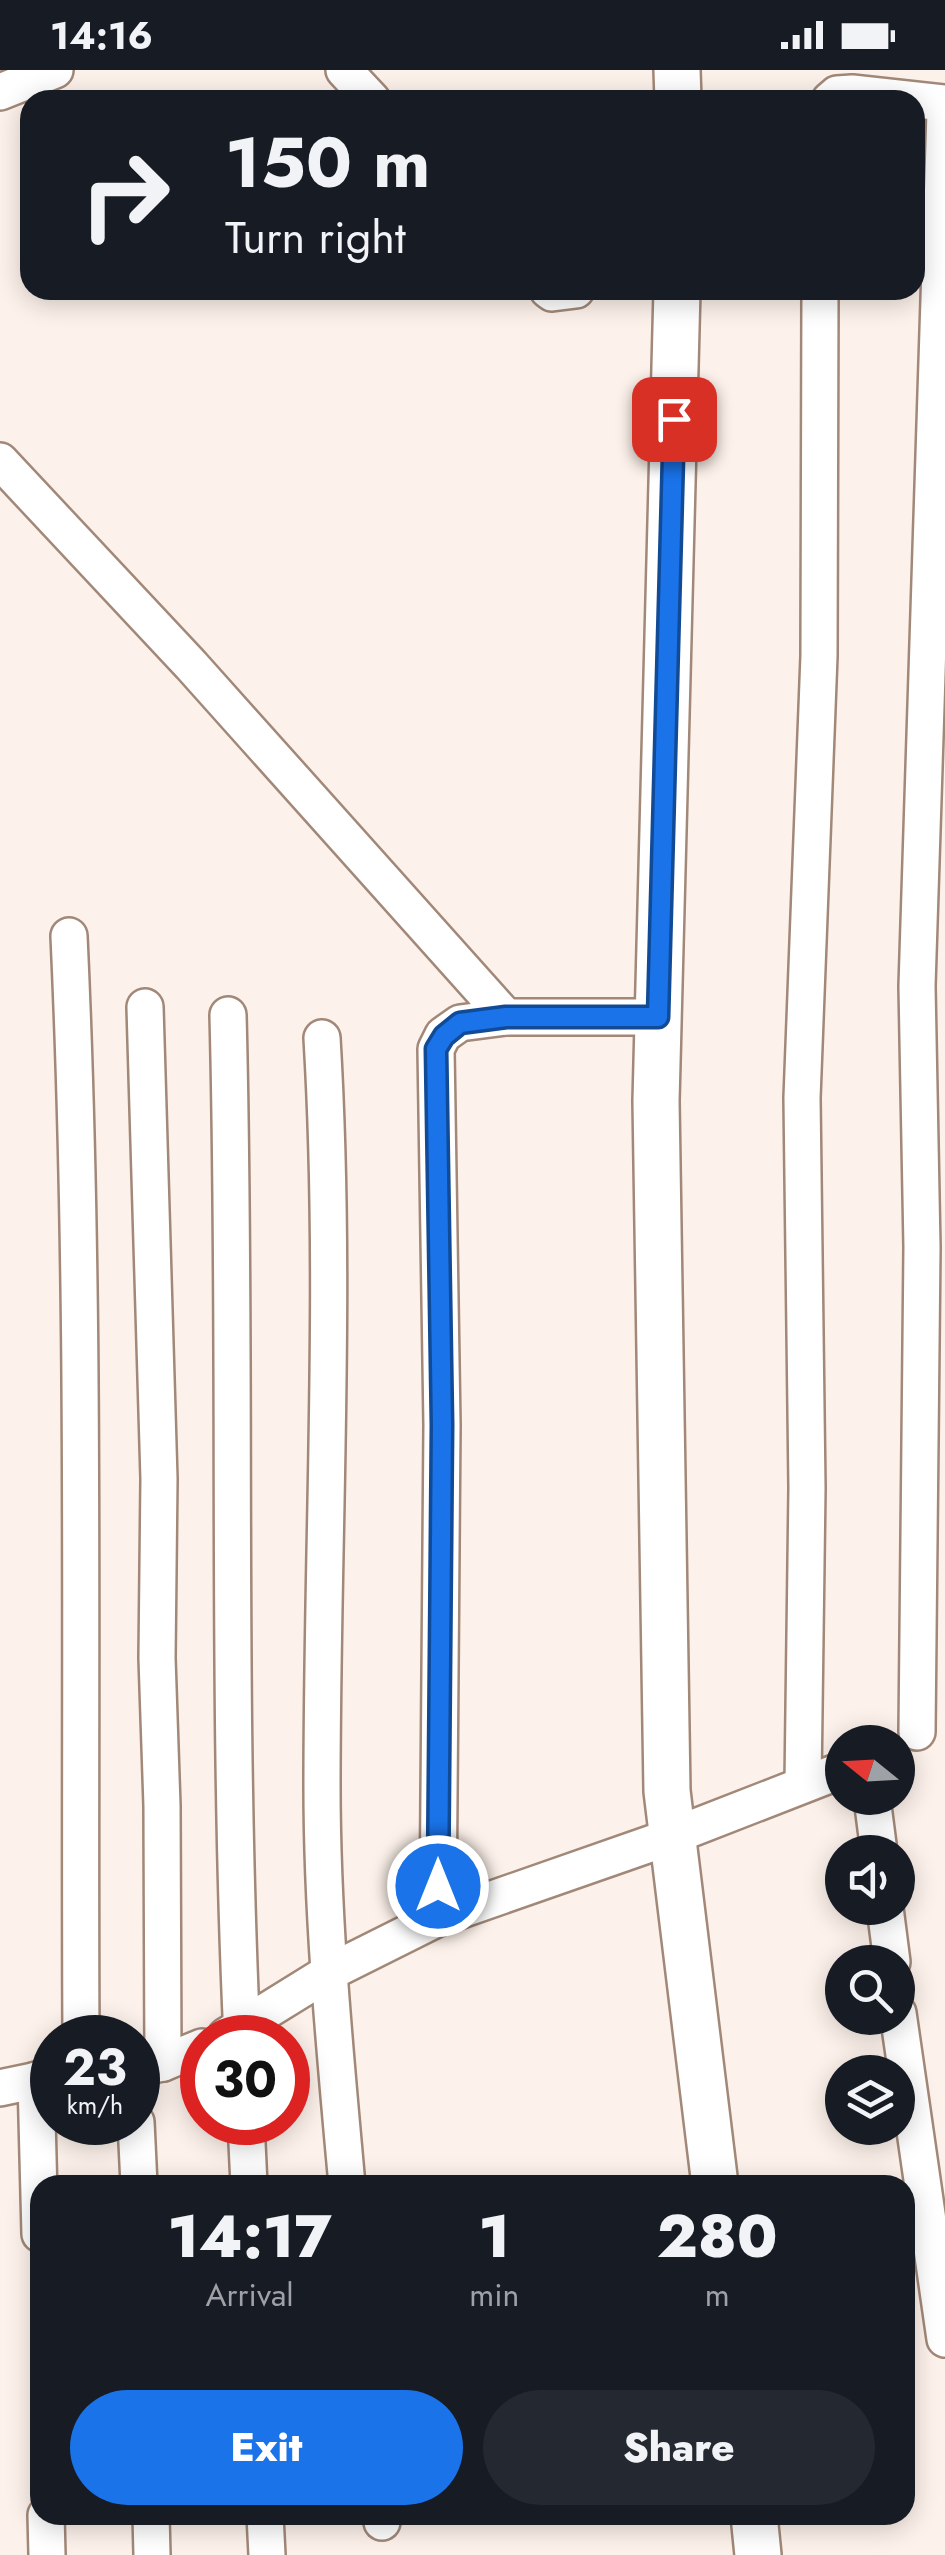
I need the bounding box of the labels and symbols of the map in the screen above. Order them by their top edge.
pin [632,377,717,462]
north arrow [825,1725,915,1815]
position arrow [386,1834,490,1938]
speed limit sign: 30 [180,2015,310,2145]

